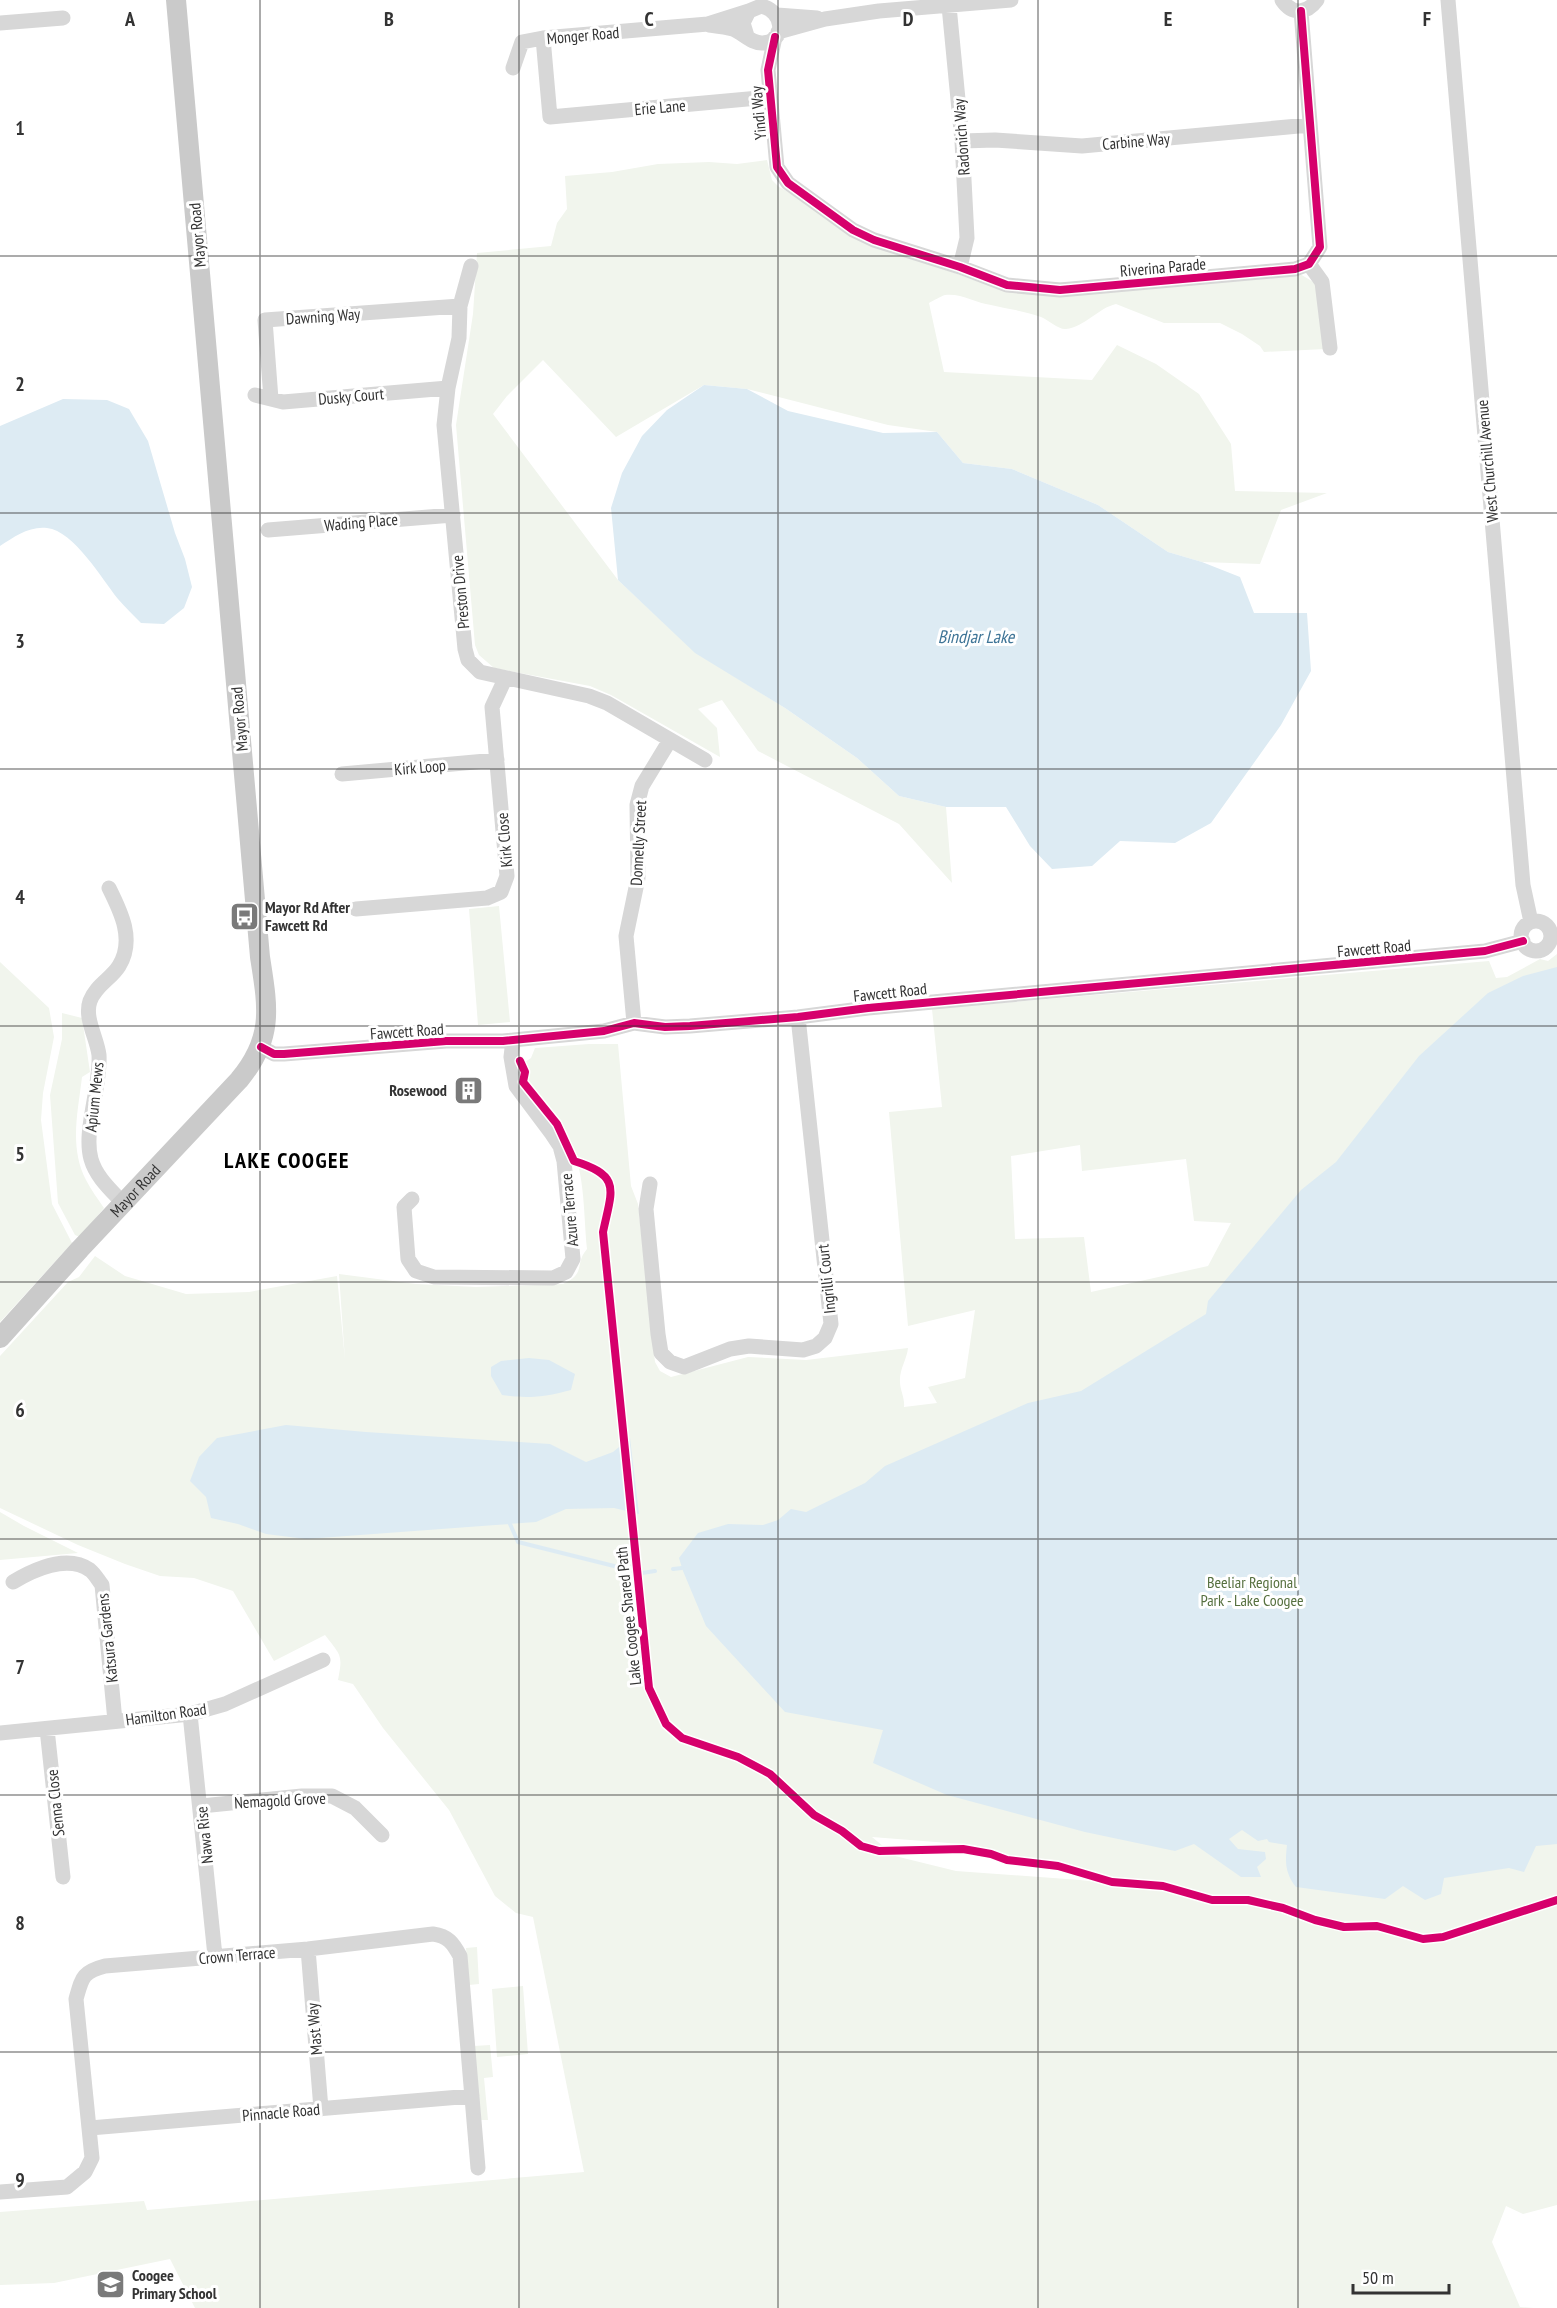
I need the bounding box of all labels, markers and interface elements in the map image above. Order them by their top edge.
text: A [124,6,136,32]
text: B [384,6,394,32]
text: C [644,6,654,32]
text: D [903,6,914,32]
text: E [1164,6,1172,32]
text: F [1423,6,1431,32]
street label: Monger Road [546,22,620,48]
street label: Yindi Way [746,85,770,141]
street label: Erie Lane [634,95,686,119]
street label: Radonich Way [948,98,974,176]
text: 1 [15,115,25,141]
street label: Carbine Way [1101,128,1171,154]
street label: Mayor Road [184,202,210,268]
street label: Riverina Parade [1119,253,1207,281]
street label: Dawning Way [285,303,361,329]
text: 2 [15,371,25,397]
street label: Dusky Court [317,383,385,409]
street label: West Churchill Avenue [1472,399,1502,523]
street label: Wading Place [323,509,399,535]
street label: Preston Drive [447,554,473,630]
water label: Bindjar Lake [938,625,1016,648]
text: 3 [15,628,25,654]
street label: Mayor Road [226,686,252,752]
street label: Kirk Loop [393,755,447,779]
street label: Donnelly Street [626,799,650,886]
street label: Kirk Close [492,812,516,868]
text: 4 [15,884,25,910]
place label: Mayor Rd After Fawcett Rd [265,897,350,935]
bus stop icon: Mayor Rd After Fawcett Rd [228,900,260,932]
street label: Fawcett Road [1336,935,1412,961]
street label: Fawcett Road [852,978,928,1006]
street label: Fawcett Road [369,1018,445,1044]
street label: Apium Mews [80,1061,108,1133]
building icon: Rosewood [452,1074,484,1106]
place label: Rosewood [389,1080,447,1100]
text: 5 [15,1141,25,1167]
district label: LAKE COOGEE [224,1146,350,1174]
street label: Mayor Road [106,1160,165,1221]
street label: Azure Terrace [556,1173,582,1247]
street label: Ingrilli Court [812,1243,840,1315]
text: 6 [15,1397,25,1423]
street label: Lake Coogee Shared Path [611,1546,645,1686]
park label: Beeliar Regional Park - Lake Coogee [1200,1572,1304,1610]
street label: Katsura Gardens [92,1592,122,1684]
text: 7 [15,1654,25,1680]
street label: Hamilton Road [124,1698,208,1730]
street label: Senna Close [42,1768,68,1838]
street label: Nemagold Grove [234,1788,326,1812]
street label: Nawa Rise [191,1805,217,1865]
text: 8 [15,1910,25,1936]
street label: Crown Terrace [198,1942,276,1968]
street label: Mast Way [302,2002,326,2056]
street label: Pinnacle Road [241,2099,321,2125]
text: 9 [15,2167,25,2193]
scale bar [1353,2257,1449,2295]
place label: Coogee Primary School [132,2265,217,2303]
text: 50 m [1362,2266,1394,2289]
school or university icon: Coogee Primary School [95,2268,127,2300]

